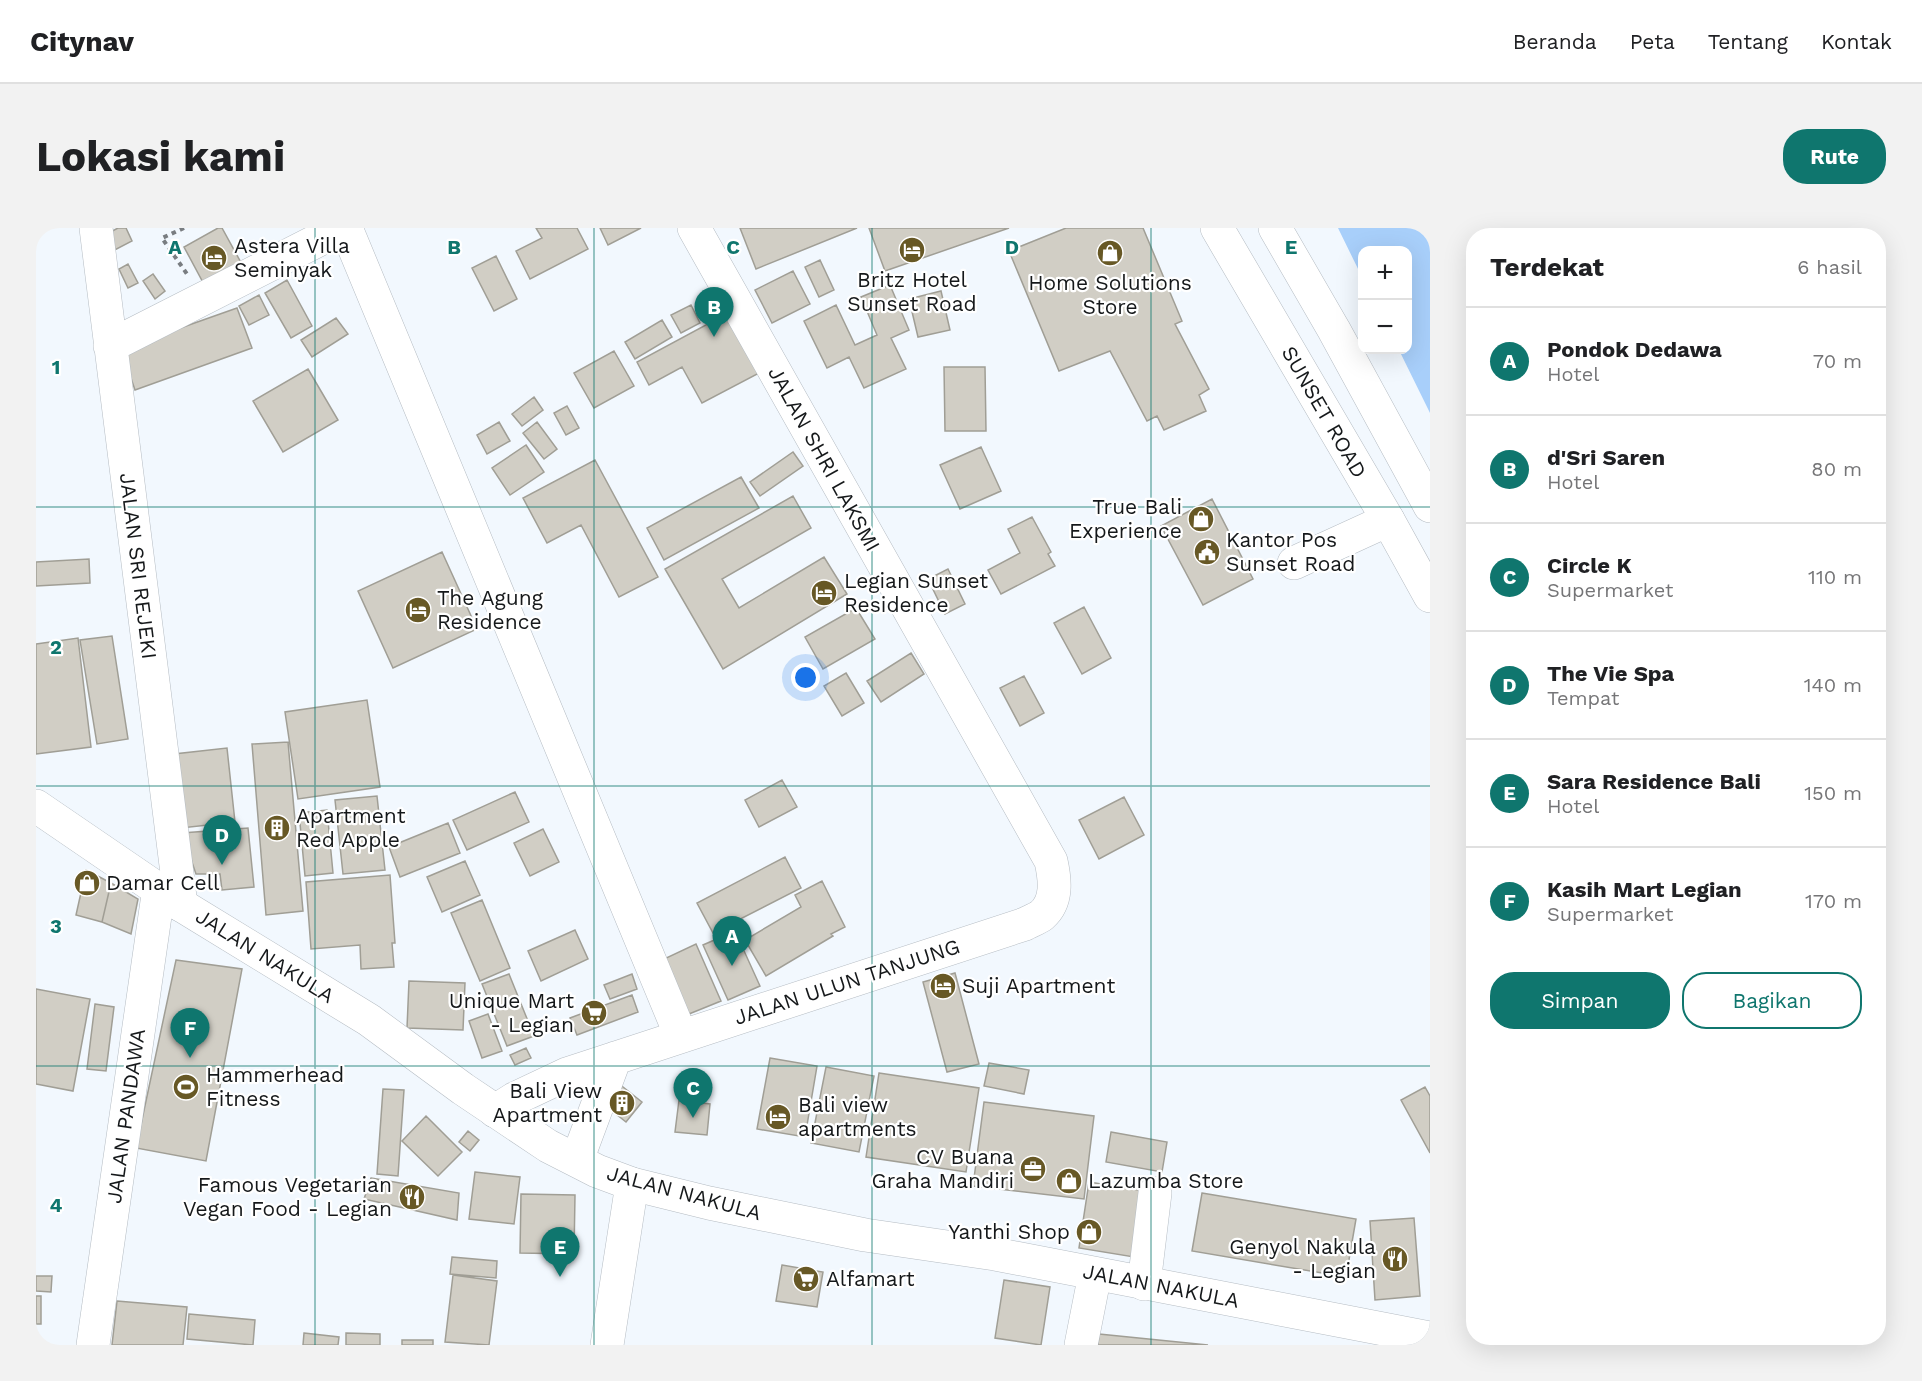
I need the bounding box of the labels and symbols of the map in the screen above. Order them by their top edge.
place label: Astera Villa Seminyak [234,233,350,282]
text: A [168,235,182,259]
text: B [447,235,461,259]
text: C [726,235,740,259]
hotel icon: Britz Hotel Sunset Road [897,235,927,265]
text: D [1005,235,1019,259]
text: E [1285,235,1297,259]
shop icon: Home Solutions Store [1095,238,1125,268]
hotel icon: Astera Villa Seminyak [199,243,229,273]
place label: Britz Hotel Sunset Road [847,267,977,316]
place label: Home Solutions Store [1028,270,1192,319]
pin: B [694,288,734,337]
street label: SUNSET ROAD [1277,341,1372,482]
text: 1 [52,355,60,379]
street label: JALAN SHRI LAKSMI [763,362,886,556]
street label: JALAN SRI REJEKI [115,471,162,661]
place label: True Bali Experience [1069,494,1182,543]
shop icon: True Bali Experience [1186,504,1216,534]
place label: Kantor Pos Sunset Road [1226,527,1355,576]
public building icon: Kantor Pos Sunset Road [1192,537,1222,567]
place label: Legian Sunset Residence [844,568,988,617]
hotel icon: Legian Sunset Residence [809,578,839,608]
place label: The Agung Residence [437,585,544,634]
hotel icon: The Agung Residence [403,595,433,625]
text: 2 [50,635,62,659]
your location [791,663,820,692]
place label: Apartment Red Apple [296,803,406,852]
building icon: Apartment Red Apple [262,813,292,843]
pin: D [202,816,242,865]
shop icon: Damar Cell [72,868,102,898]
place label: Damar Cell [106,870,220,895]
street label: JALAN NAKULA [191,903,339,1008]
text: 3 [50,914,62,938]
pin: A [712,916,752,966]
street label: JALAN ULUN TANJUNG [731,934,963,1030]
hotel icon: Suji Apartment [928,971,958,1001]
place label: Suji Apartment [962,973,1115,998]
place label: Unique Mart - Legian [449,988,574,1037]
supermarket icon: Unique Mart - Legian [579,998,609,1028]
pin: F [170,1008,210,1058]
street label: JALAN PANDAWA [101,1027,150,1205]
place label: Hammerhead Fitness [206,1062,344,1111]
pin: C [674,1068,712,1118]
sports icon: Hammerhead Fitness [171,1072,201,1102]
place label: Bali View Apartment [493,1078,602,1127]
building icon: Bali View Apartment [607,1088,637,1118]
place label: Bali view apartments [798,1092,917,1141]
hotel icon: Bali view apartments [763,1102,793,1132]
place label: CV Buana Graha Mandiri [871,1144,1014,1193]
office icon: CV Buana Graha Mandiri [1018,1154,1048,1184]
street label: JALAN NAKULA [604,1160,764,1225]
shop icon: Lazumba Store [1054,1166,1084,1196]
place label: Lazumba Store [1088,1168,1244,1193]
place label: Famous Vegetarian Vegan Food - Legian [183,1172,392,1221]
restaurant icon: Famous Vegetarian Vegan Food - Legian [397,1182,427,1212]
text: 4 [50,1193,63,1217]
shop icon: Yanthi Shop [1074,1217,1104,1247]
place label: Yanthi Shop [948,1219,1070,1244]
pin: E [540,1228,580,1277]
place label: Genyol Nakula - Legian [1229,1234,1376,1283]
restaurant icon: Genyol Nakula - Legian [1380,1244,1410,1274]
street label: JALAN NAKULA [1081,1258,1241,1313]
supermarket icon: Alfamart [791,1264,821,1294]
place label: Alfamart [826,1266,915,1291]

